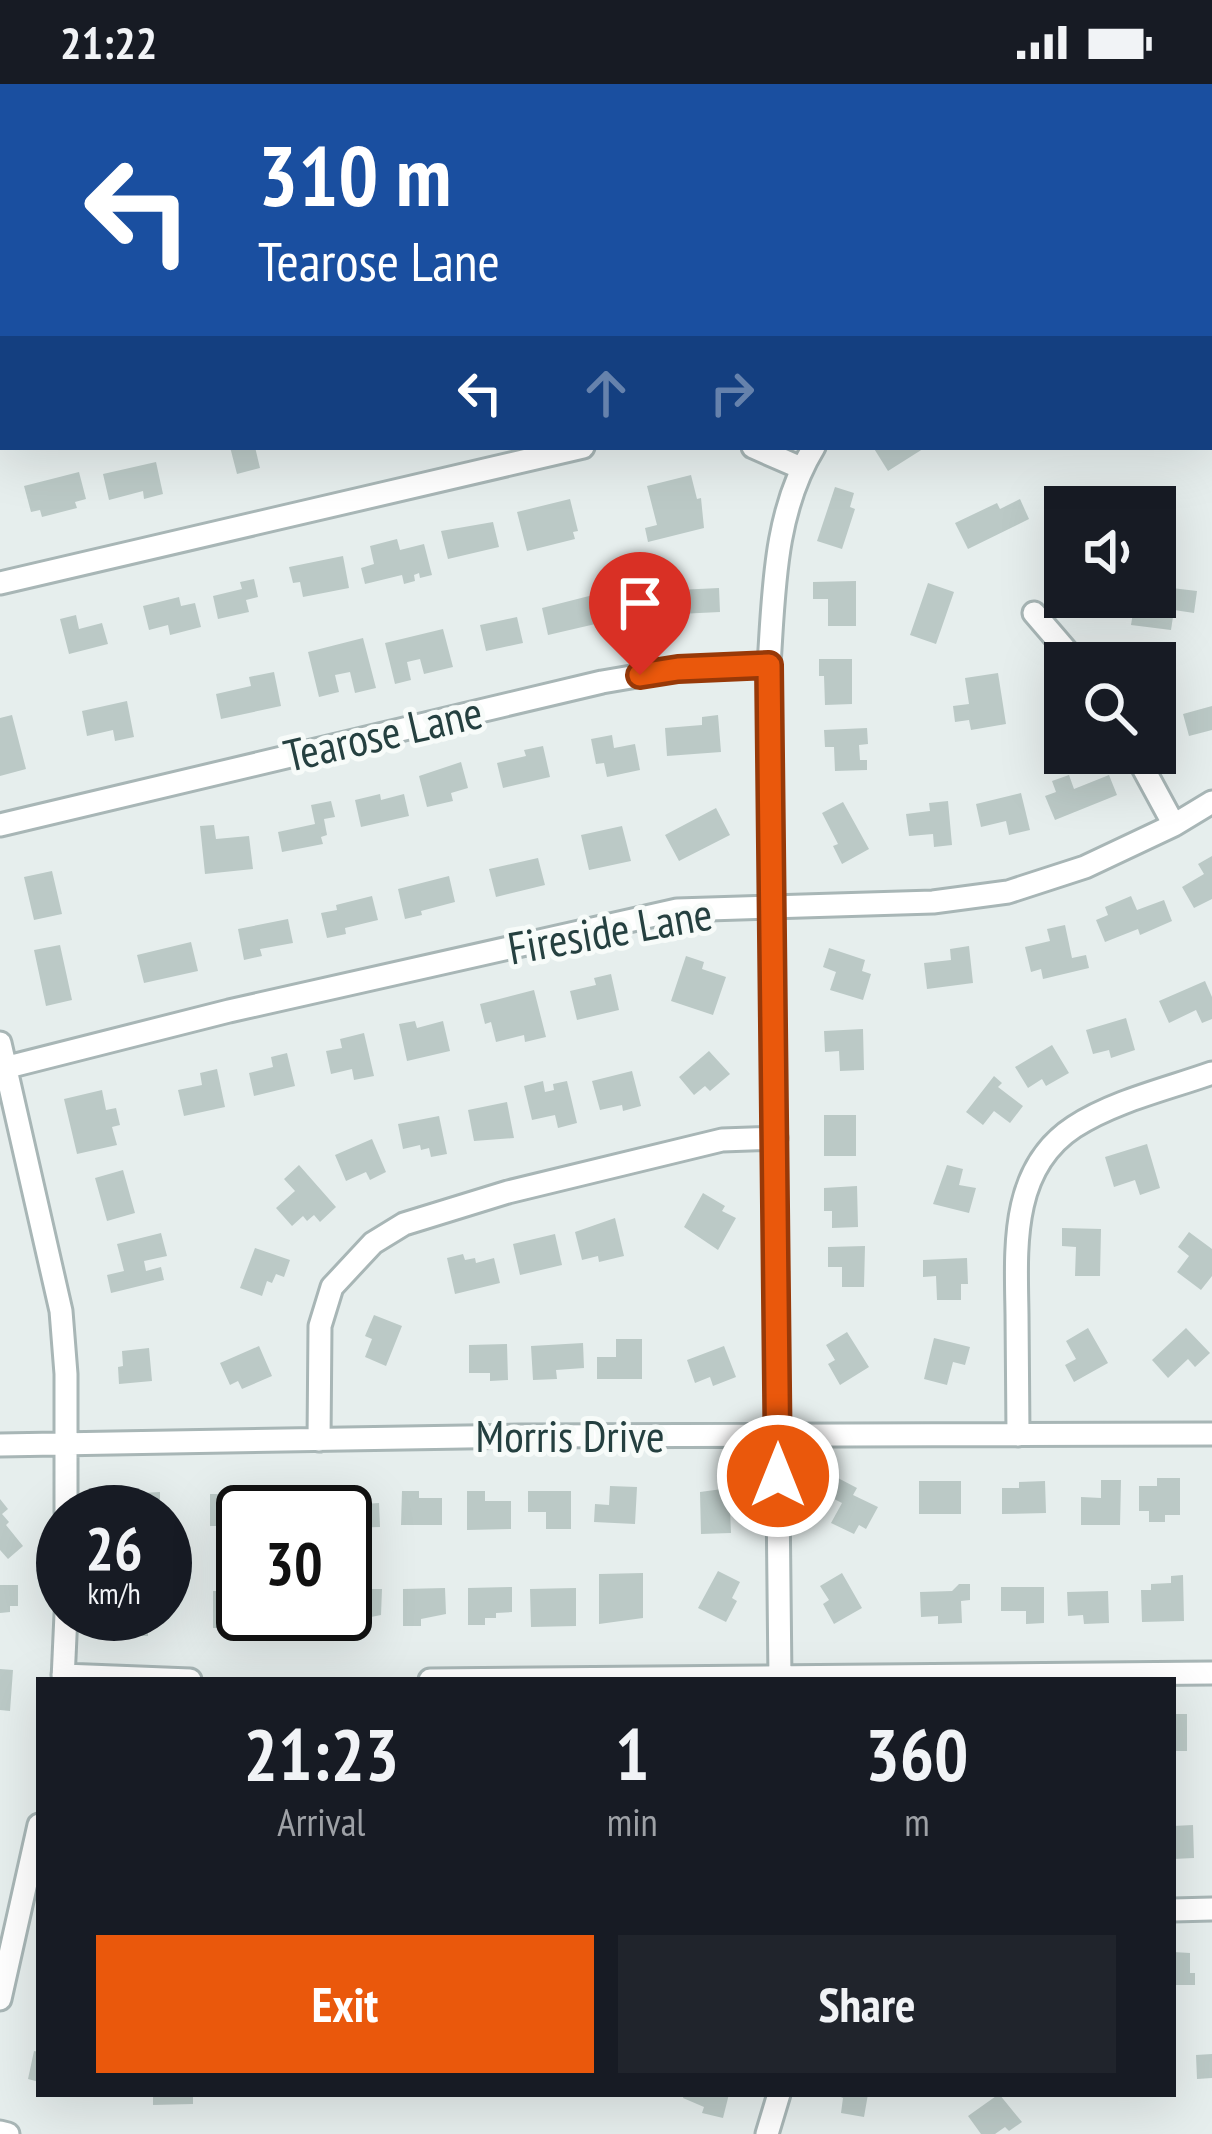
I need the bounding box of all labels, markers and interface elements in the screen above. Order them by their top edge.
text: 21:22 [60,13,157,71]
text: 310 m [258,120,451,229]
icon: left [60,132,216,288]
text: Tearose Lane [258,226,500,296]
icon: left [447,360,513,426]
icon: ahead [573,360,639,426]
icon: right [699,360,765,426]
map controls [1044,486,1176,774]
button: sound [1044,486,1176,618]
pin [589,552,691,675]
icon: arrive [607,570,673,636]
button: search [1044,642,1176,774]
street label: Tearose Lane [278,682,487,784]
street label: Fireside Lane [503,884,716,976]
street label: Morris Drive [475,1406,665,1464]
position arrow [715,1413,841,1539]
speed limit sign: 30 [216,1485,372,1641]
text: 26 [85,1509,143,1587]
text: km/h [87,1573,141,1612]
text: 21:23 [244,1707,399,1800]
text: 1 [615,1707,649,1800]
text: 360 [865,1707,968,1800]
text: Arrival [277,1796,365,1847]
text: min [607,1796,658,1847]
text: m [904,1796,930,1847]
button: Exit [96,1935,594,2073]
button: Share [618,1935,1116,2073]

